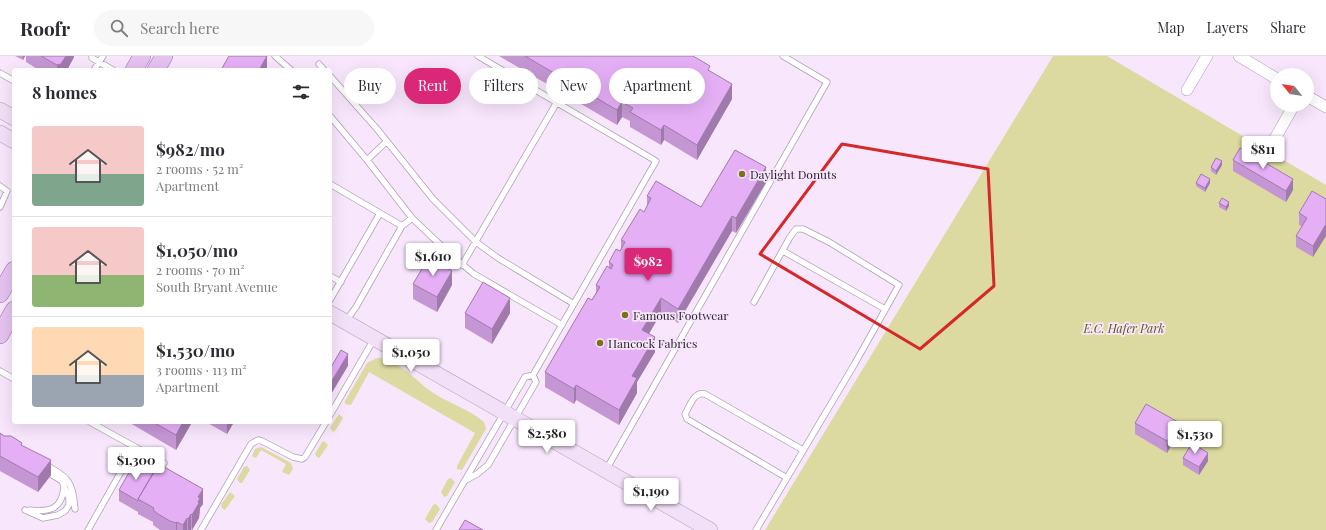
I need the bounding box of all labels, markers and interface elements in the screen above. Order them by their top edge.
search box [94,10,374,46]
text: Roofr [20,15,70,41]
icon: search [108,17,130,39]
text: Search here [140,18,220,38]
text: Map [1157,18,1185,37]
text: Layers [1207,18,1248,37]
text: Share [1270,18,1306,37]
chip: Buy [344,68,396,104]
chip: Rent [404,68,461,104]
chip: Filters [469,68,538,104]
chip: New [546,68,601,104]
chip: Apartment [609,68,705,104]
north arrow [1270,68,1314,112]
map controls [1270,68,1314,112]
text: 8 homes [32,81,97,103]
icon: filters [290,81,312,103]
pin: $811 [1239,136,1287,170]
text: $982/mo [156,138,225,160]
text: $811 [1251,140,1275,157]
icon: home [64,142,112,190]
text: 2 rooms · 52 m² [156,160,243,177]
place label: Daylight Donuts [750,166,837,182]
marker: Daylight Donuts [737,169,747,179]
text: Apartment [156,177,219,194]
text: $1,050/mo [156,239,238,261]
icon: home [64,243,112,291]
pin: $1,610 [400,243,466,277]
text: $1,610 [415,247,451,264]
pin: $982 [624,248,672,282]
text: $982 [634,252,662,269]
text: 2 rooms · 70 m² [156,261,245,278]
text: South Bryant Avenue [156,278,278,295]
place label: Famous Footwear [633,307,729,323]
marker: Famous Footwear [620,310,630,320]
park label: E.C. Hafer Park [1083,320,1164,336]
place label: Hancock Fabrics [608,335,697,351]
marker: Hancock Fabrics [595,338,605,348]
text: $1,530/mo [156,339,235,361]
pin: $1,050 [378,339,444,373]
icon: home [64,343,112,391]
text: $1,050 [392,343,430,360]
text: 3 rooms · 113 m² [156,361,247,378]
text: Apartment [156,378,219,395]
pin: $2,580 [514,420,580,454]
pin: $1,530 [1162,421,1228,455]
text: $2,580 [527,424,567,441]
text: $1,530 [1177,425,1213,442]
pin: $1,300 [103,447,169,481]
text: $1,300 [117,451,155,468]
pin: $1,190 [618,478,684,512]
text: $1,190 [633,482,669,499]

